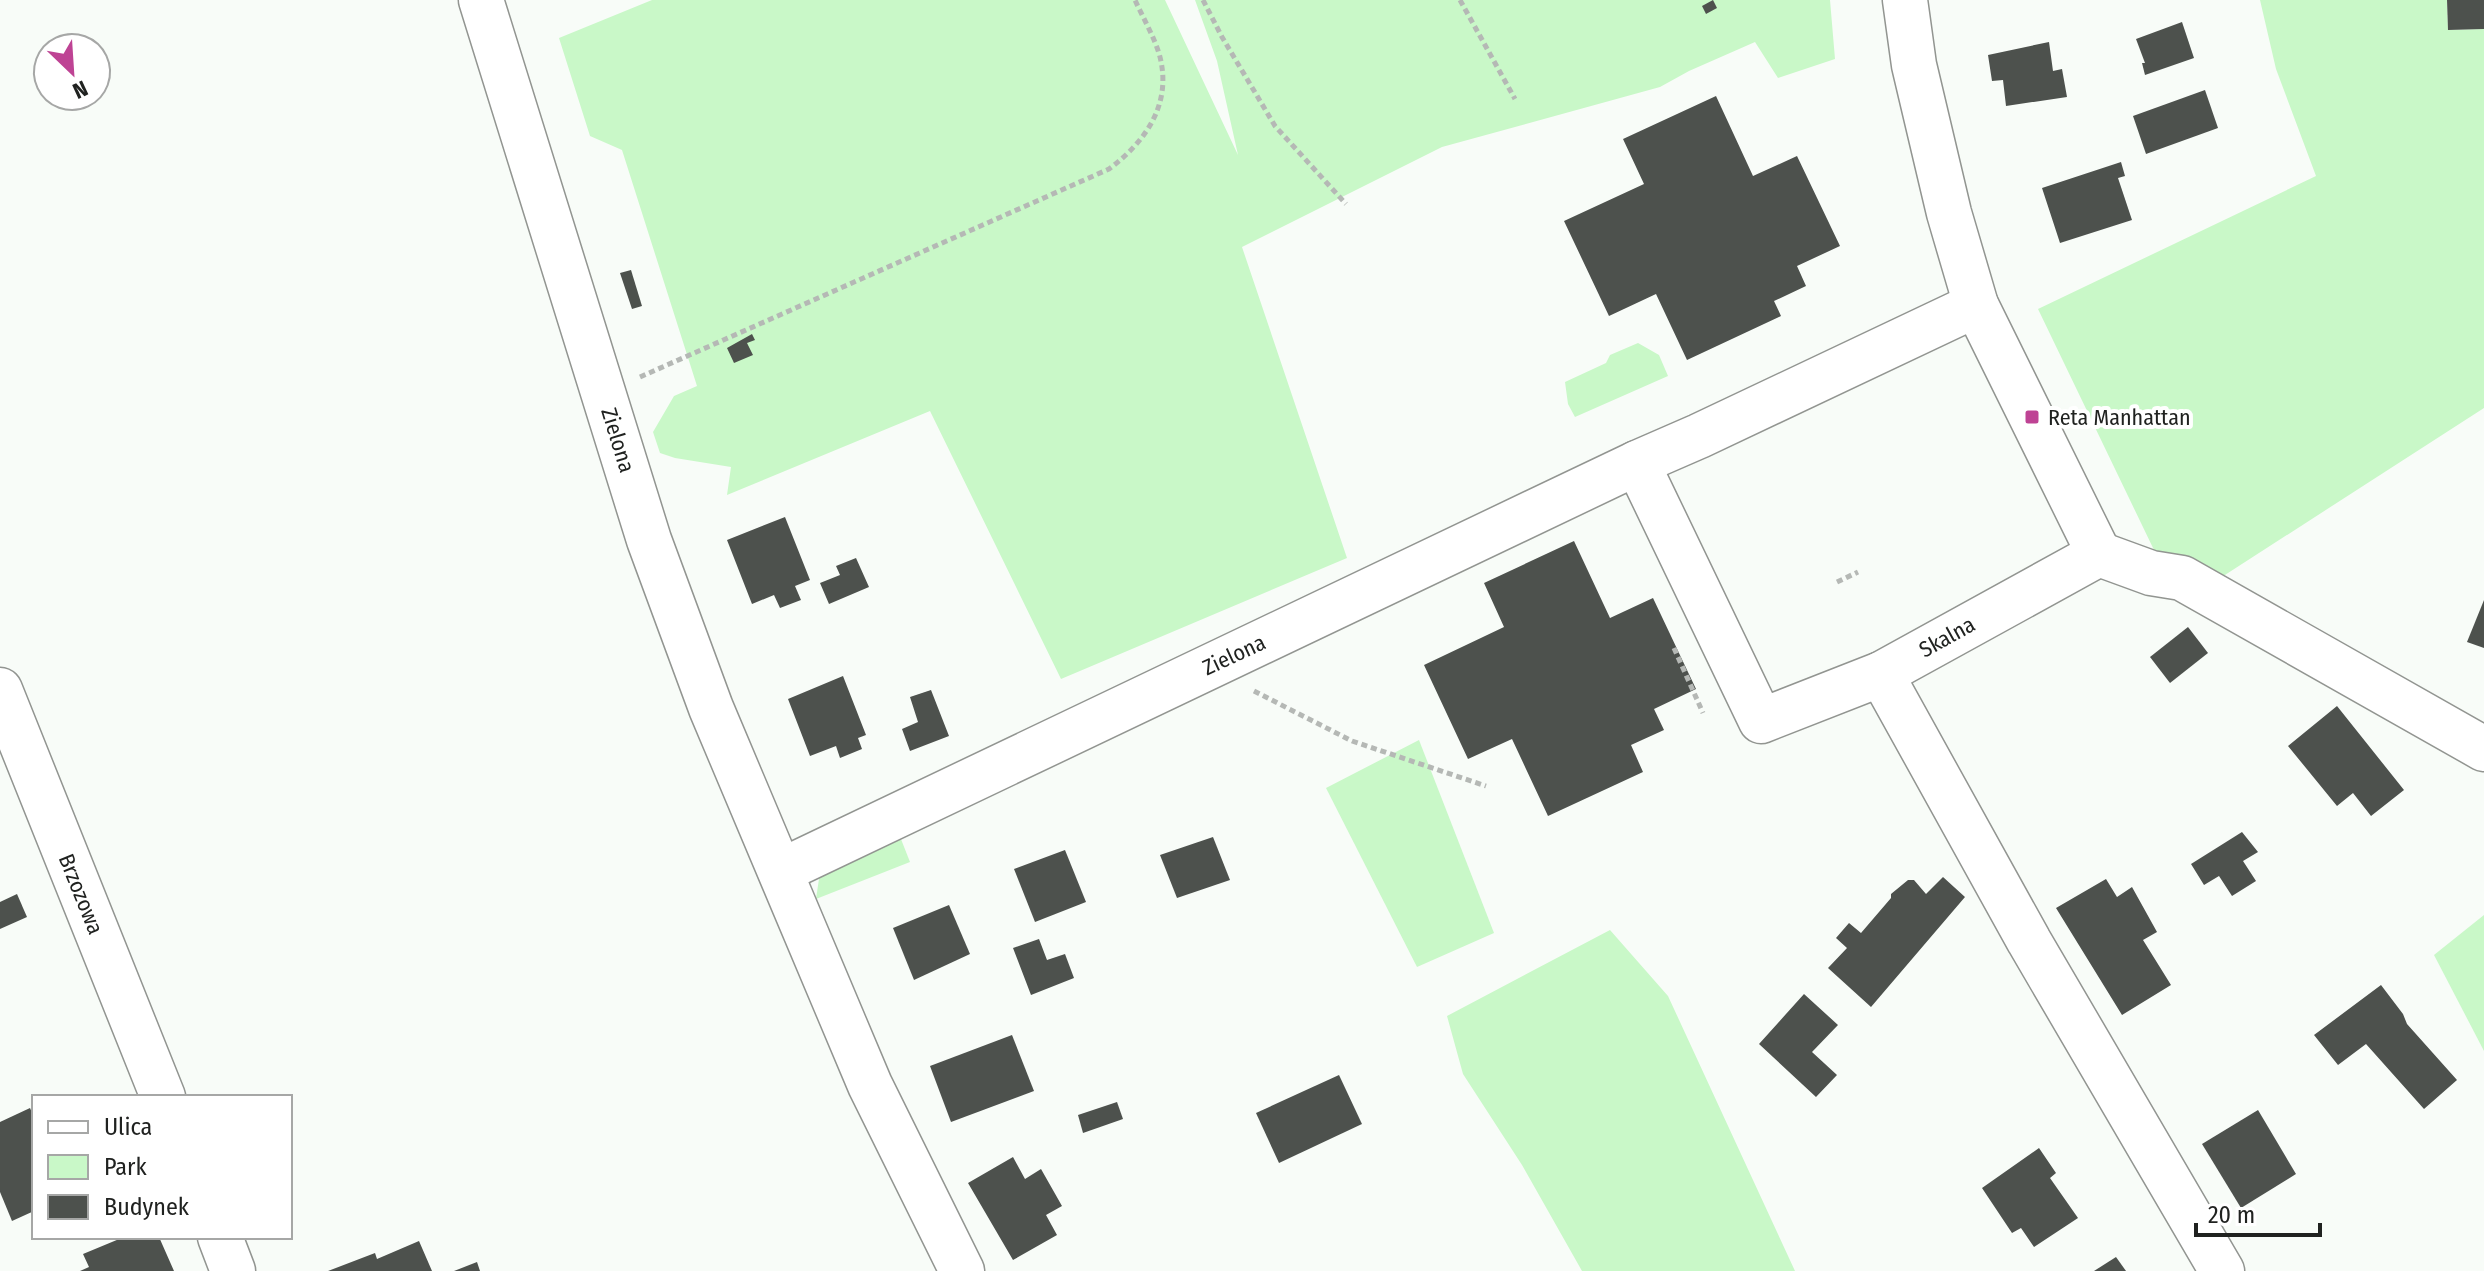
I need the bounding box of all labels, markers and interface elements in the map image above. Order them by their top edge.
north arrow [32,32,112,112]
text: N [69,75,92,105]
street label: Zielona [595,404,641,476]
place label: Reta Manhattan [2048,404,2191,431]
marker: Reta Manhattan [2023,408,2041,426]
street label: Skalna [1914,611,1980,663]
street label: Zielona [1198,629,1270,681]
street label: Brzozowa [53,850,109,938]
legend [32,1095,292,1239]
text: Ulica [104,1113,152,1141]
text: Park [104,1153,147,1181]
scale bar [2196,1187,2320,1237]
text: Budynek [104,1193,190,1221]
text: 20 m [2208,1201,2255,1229]

